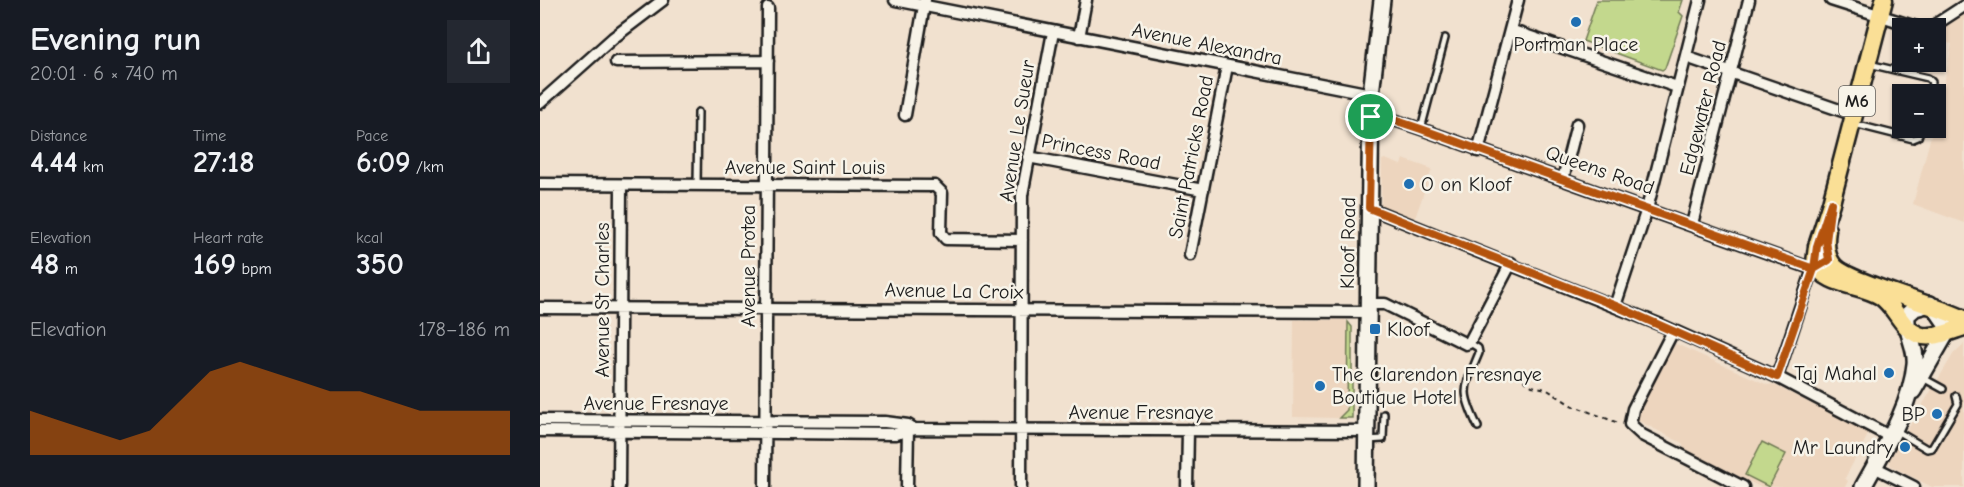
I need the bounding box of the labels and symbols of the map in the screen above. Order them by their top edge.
marker: Portman Place [1569,15,1583,29]
street label: Avenue Alexandra [1130,18,1284,70]
place label: Portman Place [1514,33,1638,56]
street label: Edgewater Road [1675,38,1731,178]
street label: Avenue Le Sueur [994,58,1040,204]
street label: Saint Patricks Road [1164,73,1218,241]
road number: M6 [1839,86,1875,116]
pin [1345,91,1396,142]
street label: Princess Road [1039,129,1163,175]
street label: Queens Road [1543,141,1657,199]
street label: Avenue Saint Louis [725,156,885,179]
place label: O on Kloof [1421,173,1513,196]
marker: O on Kloof [1402,177,1416,191]
street label: Kloof Road [1336,197,1360,289]
street label: Avenue Protea [737,205,760,327]
street label: Avenue St Charles [591,223,614,378]
street label: Avenue La Croix [884,278,1024,304]
place label: Kloof [1387,318,1431,341]
marker: Kloof [1368,322,1382,336]
place label: Taj Mahal [1794,362,1877,385]
place label: The Clarendon Fresnaye Boutique Hotel [1332,363,1542,409]
marker: Taj Mahal [1882,366,1896,380]
marker: The Clarendon Fresnaye Boutique Hotel [1313,379,1327,393]
street label: Avenue Fresnaye [583,392,729,415]
street label: Avenue Fresnaye [1068,401,1214,424]
place label: BP [1901,403,1925,426]
marker: BP [1930,407,1944,421]
place label: Mr Laundry [1793,436,1893,459]
marker: Mr Laundry [1898,440,1912,454]

